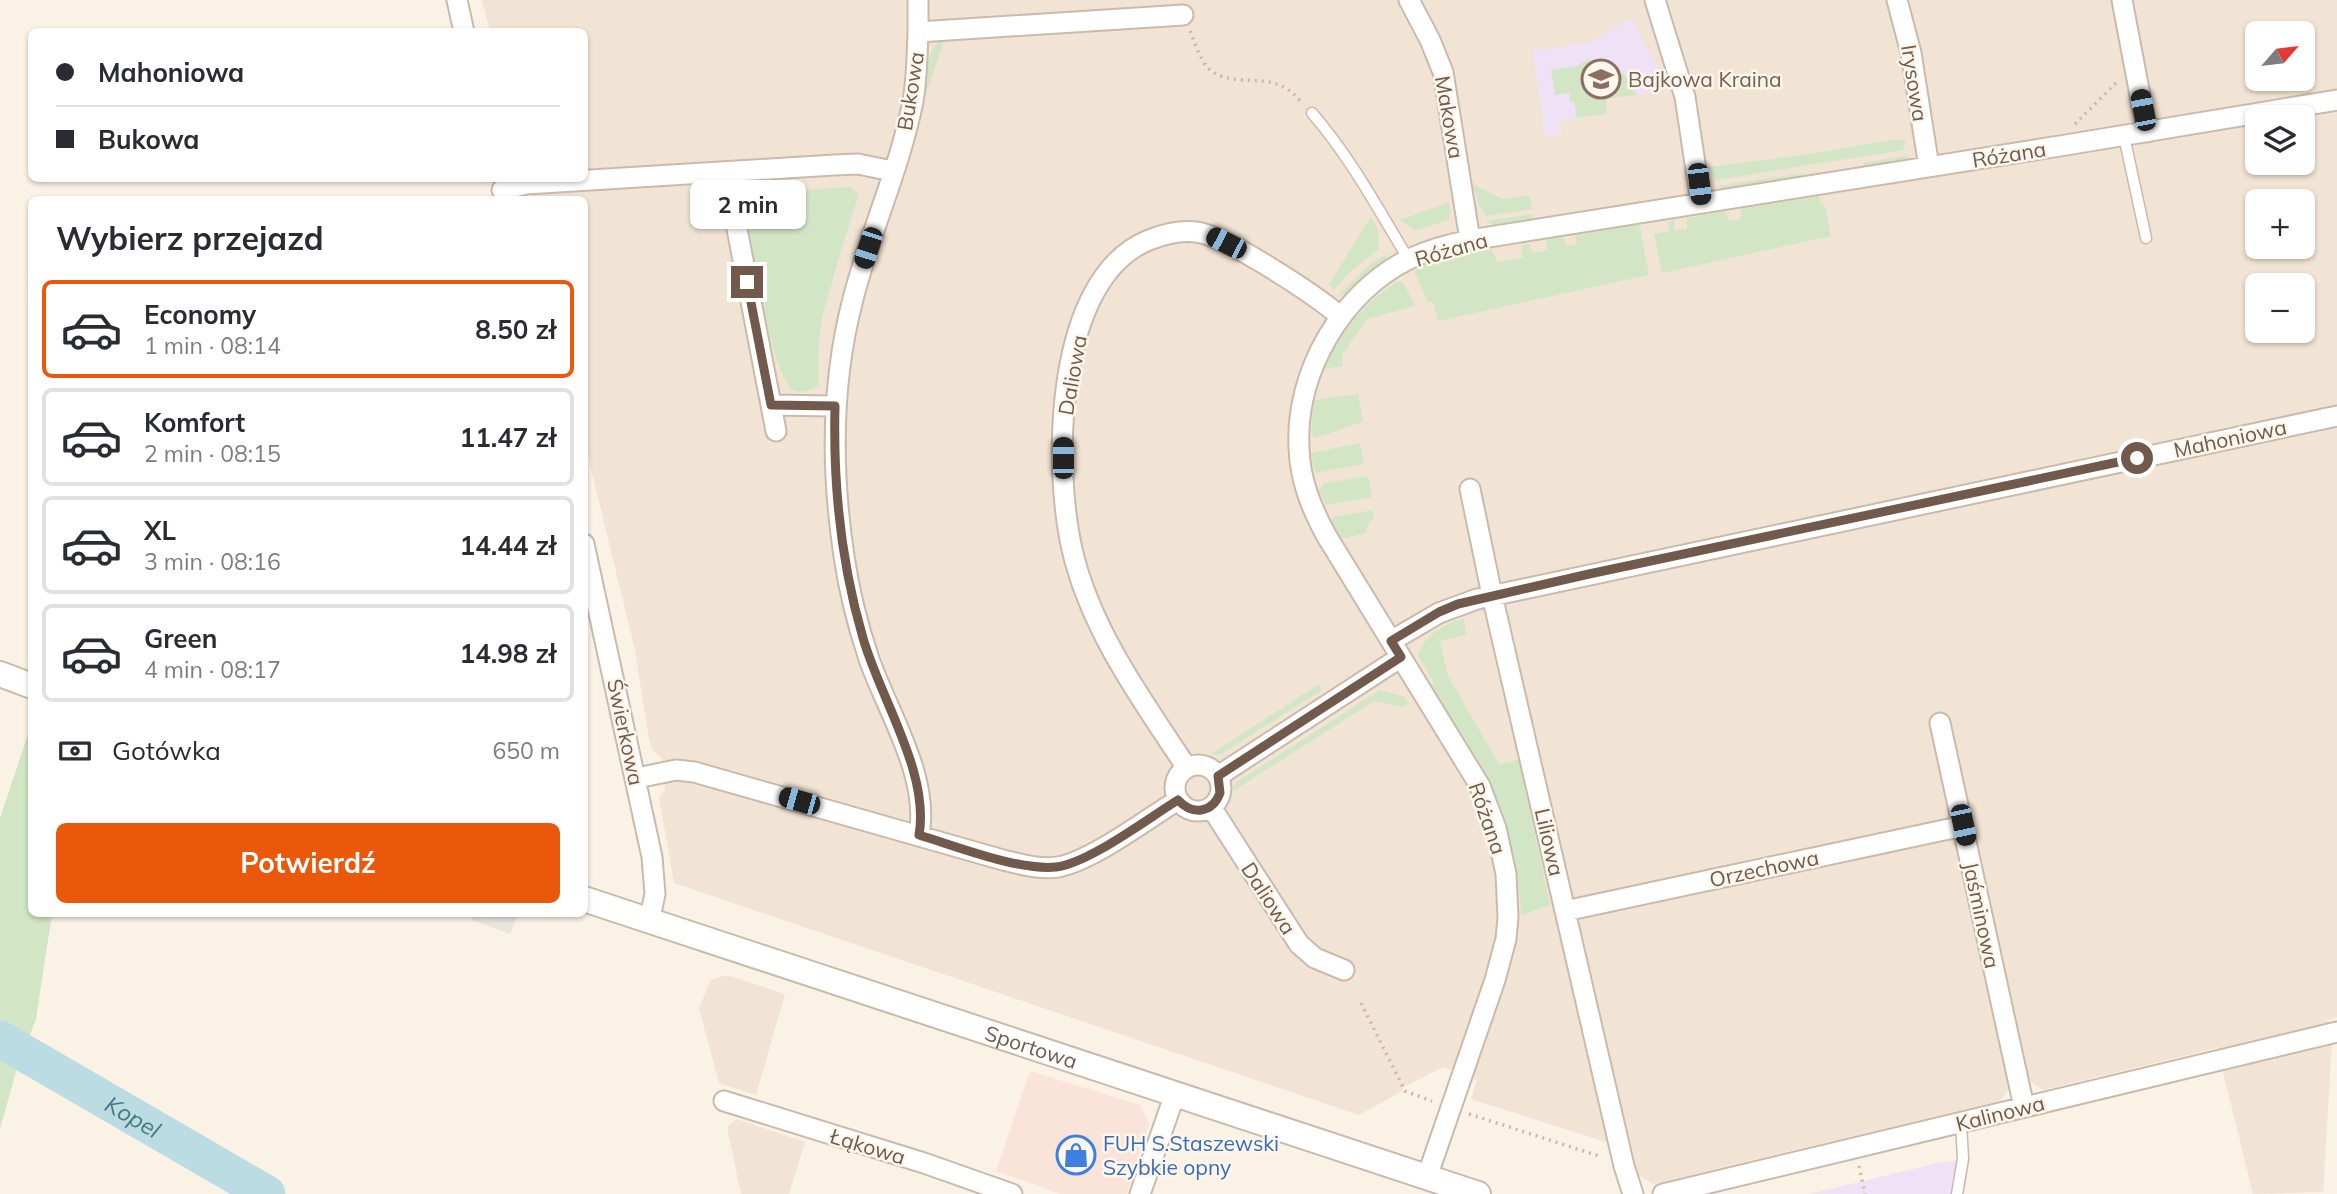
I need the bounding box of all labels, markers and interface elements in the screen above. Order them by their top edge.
north arrow [2245,21,2315,91]
map controls [2245,21,2315,343]
street label: Irysowa [1896,43,1934,123]
street label: Bukowa [891,50,929,132]
text: Mahoniowa [98,56,244,89]
school or university icon: Bajkowa Kraina [1580,58,1622,100]
place label: Bajkowa Kraina [1628,66,1782,92]
street label: Makowa [1430,74,1470,160]
car [2129,87,2158,133]
button: layers [2245,105,2315,175]
text: Bukowa [98,123,199,156]
street label: Różana [1970,135,2048,173]
car [1687,162,1712,206]
callout: 2 min [689,180,805,230]
button: + [2245,189,2315,259]
text: 2 min [718,190,778,219]
text: Wybierz przejazd [56,218,324,258]
car [1203,224,1250,262]
car [852,225,885,271]
street label: Różana [1412,226,1490,272]
route end [731,266,763,298]
button: − [2245,273,2315,343]
icon: car [60,298,123,361]
text: Economy [144,298,256,331]
text: 8.50 zł [475,313,556,346]
text: 1 min · 08:14 [144,331,281,360]
street label: Daliowa [1052,333,1092,417]
icon: car [60,406,123,469]
text: Komfort [144,406,245,439]
street label: Mahoniowa [2171,413,2289,463]
text: 11.47 zł [460,421,556,454]
car [1053,437,1074,479]
text: 2 min · 08:15 [144,439,281,468]
route start [2121,442,2153,474]
icon: car [60,514,123,577]
text: XL [144,514,176,547]
text: 14.44 zł [460,529,556,562]
text: 3 min · 08:16 [144,547,281,576]
icon: car [60,622,123,685]
text: Green [144,622,217,655]
text: 14.98 zł [460,637,556,670]
text: 4 min · 08:17 [144,655,281,684]
street label: Świerkowa [602,676,650,788]
icon: cash [56,732,94,770]
text: Gotówka [112,734,221,767]
text: 650 m [492,736,560,765]
street label: Różana [1464,779,1512,857]
car [776,785,823,817]
car [1949,802,1978,848]
street label: Liliowa [1530,805,1570,879]
button: Potwierdź [56,823,560,903]
street label: Orzechowa [1707,844,1821,892]
street label: Daliowa [1236,857,1302,939]
street label: Jaśminowa [1958,859,2006,971]
street label: Sportowa [982,1019,1081,1074]
water label: Kopel [100,1089,167,1144]
street label: Kalinowa [1953,1089,2047,1137]
street label: Łąkowa [826,1122,909,1170]
place label: FUH S.Staszewski Szybkie opny [1103,1130,1279,1180]
shop icon: FUH S.Staszewski Szybkie opny [1055,1134,1097,1176]

